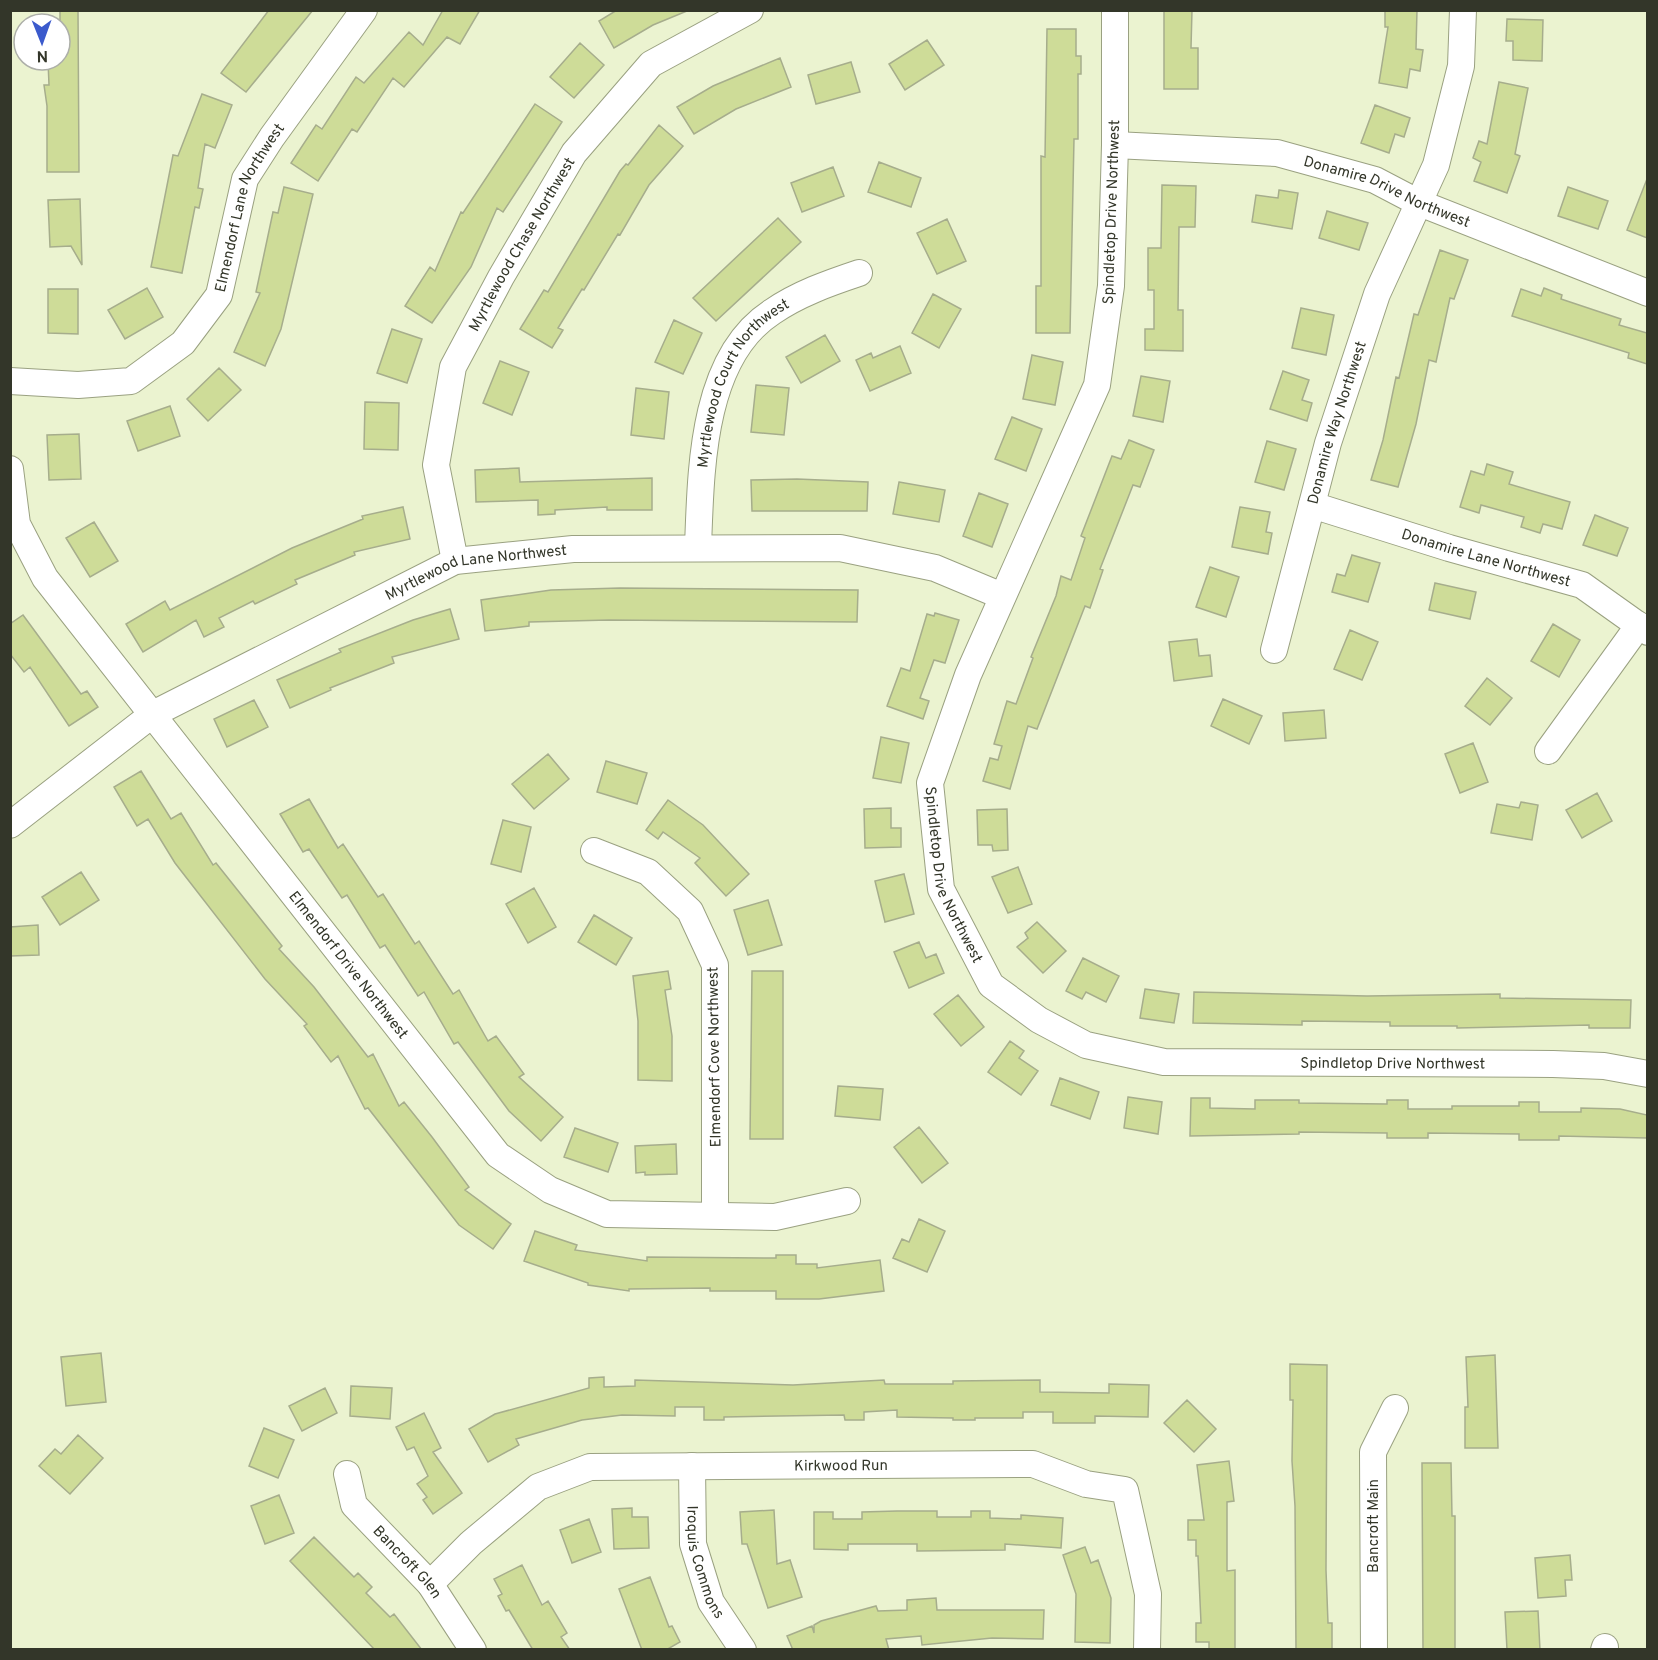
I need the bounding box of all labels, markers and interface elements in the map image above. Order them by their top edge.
north arrow [12,12,72,72]
text: N [36,45,48,65]
street label: Spindletop Drive Northwest [1100,119,1125,305]
street label: Elmendorf Lane Northwest [212,120,290,294]
street label: Donamire Drive Northwest [1301,153,1472,233]
street label: Myrtlewood Chase Northwest [466,154,580,335]
street label: Myrtlewood Court Northwest [694,295,793,469]
street label: Donamire Way Northwest [1304,339,1372,507]
street label: Donamire Lane Northwest [1399,526,1573,592]
street label: Myrtlewood Lane Northwest [382,542,568,606]
street label: Spindletop Drive Northwest [919,786,986,967]
street label: Elmendorf Drive Northwest [284,888,411,1043]
street label: Elmendorf Cove Northwest [704,966,727,1148]
street label: Spindletop Drive Northwest [1300,1055,1485,1075]
street label: Kirkwood Run [794,1457,888,1477]
street label: Bancroft Main [1365,1479,1384,1573]
street label: Iroquis Commons [682,1505,728,1623]
street label: Bancroft Glen [368,1522,445,1603]

